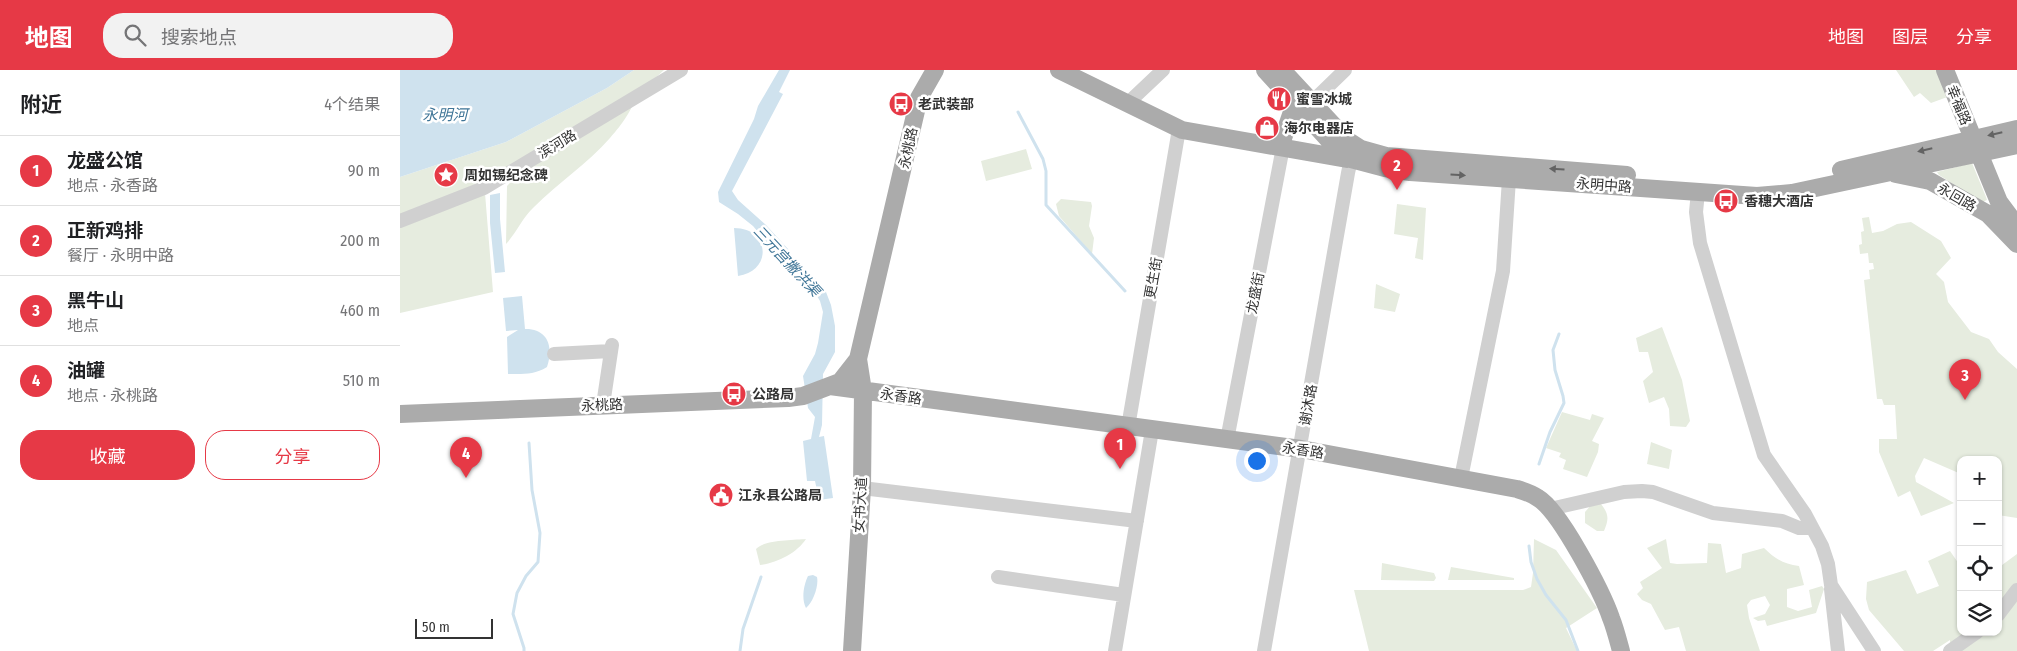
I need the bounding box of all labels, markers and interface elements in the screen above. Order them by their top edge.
search box [103,13,453,58]
icon: search [121,21,149,49]
text: 地图 [25,24,73,52]
text: 搜索地点 [161,26,237,49]
text: 地图 [1828,26,1864,48]
text: 图层 [1892,26,1928,48]
text: 分享 [1956,26,1992,48]
street label: 幸福路 [1943,83,1974,128]
restaurant icon: 蜜雪冰城 [1266,86,1292,112]
bus stop icon: 老武装部 [888,91,914,117]
place label: 蜜雪冰城 [1296,91,1352,108]
text: 附近 [20,92,62,118]
text: 4个结果 [324,95,380,114]
place label: 老武装部 [918,96,974,113]
water label: 永明河 [422,106,470,124]
shop icon: 海尔电器店 [1254,115,1280,141]
place label: 海尔电器店 [1284,120,1354,137]
street label: 滨河路 [535,126,580,163]
street label: 永桃路 [896,126,921,170]
one-way arrow [1987,130,2002,138]
one-way arrow [1918,146,1933,154]
text: 龙盛公馆 [67,149,143,172]
pin: 2 [1381,149,1413,190]
text: 1 [33,161,39,180]
text: 90 m [348,161,380,180]
place icon: 周如锡纪念碑 [433,162,459,188]
one-way arrow [1549,165,1565,173]
place label: 周如锡纪念碑 [464,167,548,184]
one-way arrow [1451,172,1467,180]
street label: 永明中路 [1575,175,1632,196]
text: 地点 · 永香路 [67,176,158,195]
street label: 永回路 [1934,180,1979,215]
bus stop icon: 香穗大酒店 [1713,188,1739,214]
place label: 香穗大酒店 [1744,193,1814,210]
text: 正新鸡排 [67,219,143,242]
water label: 三元宫撇洪渠 [750,222,826,302]
text: 2 [32,231,40,250]
text: 200 m [340,231,380,250]
text: 餐厅 · 永明中路 [67,246,174,265]
street label: 更生街 [1141,256,1166,300]
street label: 龙盛街 [1243,271,1268,315]
text: 黑牛山 [67,289,124,312]
text: 3 [32,301,40,320]
text: 460 m [340,301,380,320]
text: 地点 [67,316,99,335]
text: 油罐 [67,359,105,382]
pin: 3 [1949,359,1981,400]
text: 4 [32,371,40,390]
text: 510 m [343,371,380,390]
bus stop icon: 公路局 [721,381,747,407]
street label: 谢沐路 [1296,383,1321,427]
street label: 永香路 [879,385,923,408]
text: 地点 · 永桃路 [67,386,158,405]
place label: 公路局 [752,386,794,403]
street label: 永桃路 [581,396,623,415]
pin: 1 [1104,428,1136,469]
button: 收藏 [20,430,195,480]
button: 分享 [205,430,380,480]
pin: 4 [450,437,482,478]
street label: 永香路 [1281,439,1325,462]
your location [1244,448,1270,474]
map controls [1957,456,2002,636]
button: + [1957,456,2002,501]
street label: 女书大道 [851,477,870,533]
public building icon: 江永县公路局 [708,482,734,508]
place label: 江永县公路局 [738,487,822,504]
button: − [1957,501,2002,546]
button: locate [1957,546,2002,591]
button: layers [1957,591,2002,636]
scale bar [415,616,492,639]
text: 50 m [422,619,450,636]

